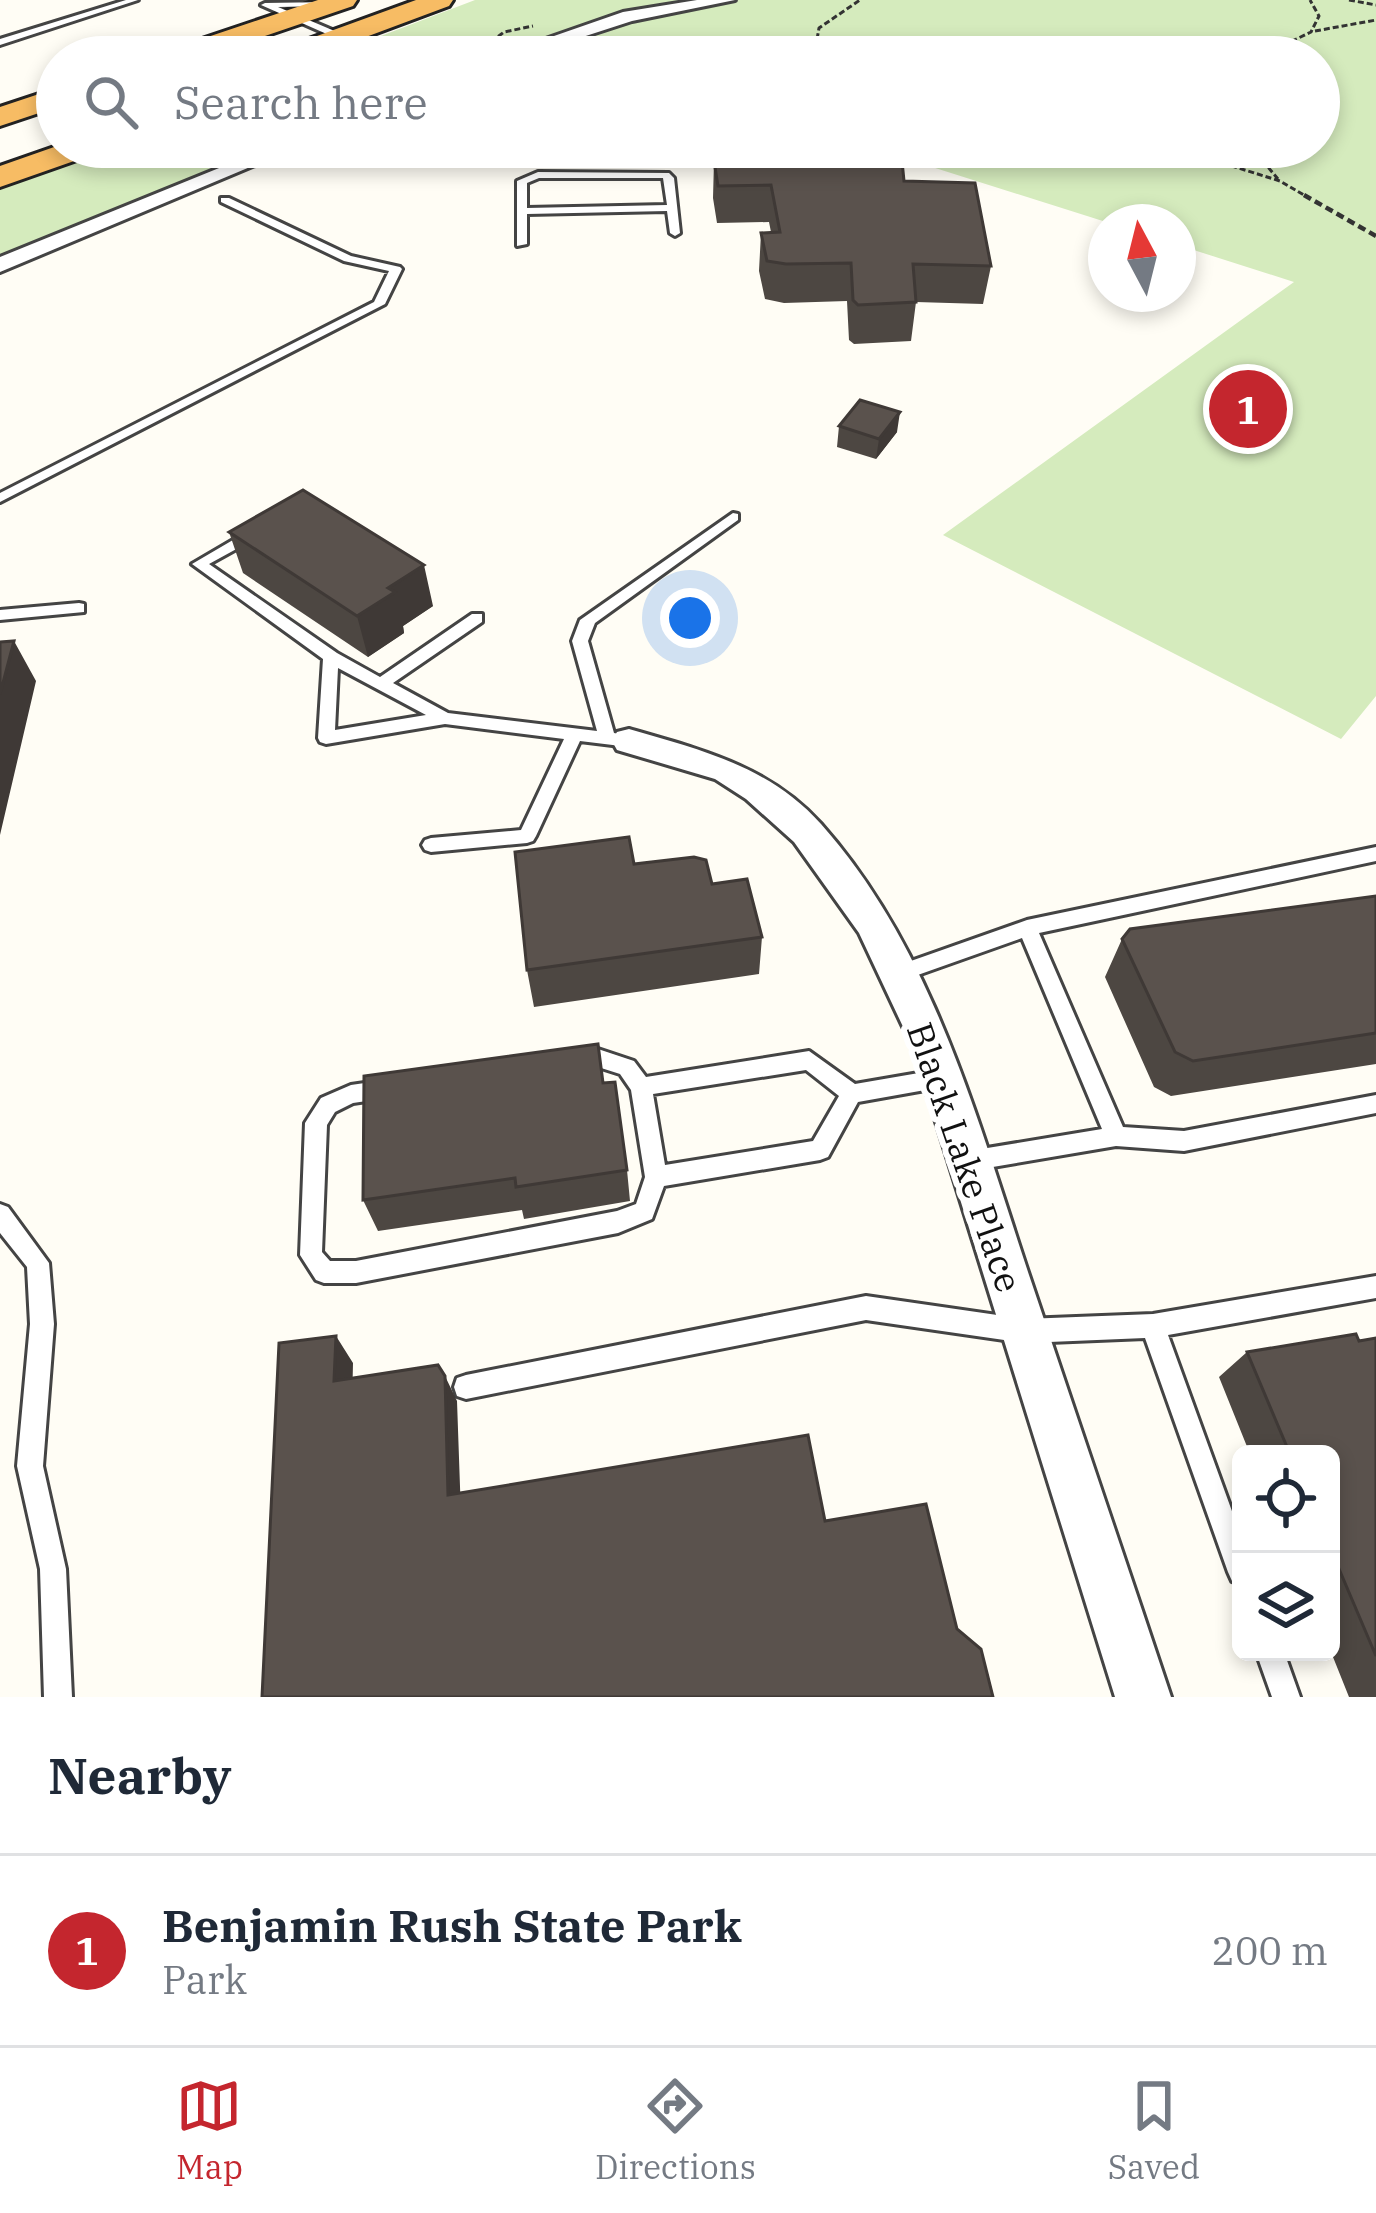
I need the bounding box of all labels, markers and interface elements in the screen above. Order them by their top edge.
search box [36,36,1340,168]
icon: search [78,69,144,135]
text: Search here [174,73,428,131]
north arrow [1088,204,1196,312]
pin: 1 [1209,364,1287,454]
your location [660,588,720,648]
street label: Black Lake Place [897,1016,1033,1298]
map controls [1232,1445,1340,1661]
button: locate [1232,1445,1340,1553]
button: layers [1232,1553,1340,1661]
text: Nearby [48,1742,232,1808]
text: Benjamin Rush State Park [162,1896,742,1954]
text: 1 [75,1925,99,1976]
text: 200 m [1212,1925,1328,1976]
text: Park [162,1954,247,2005]
tab: Map [176,2073,243,2188]
tab: Directions [595,2073,756,2188]
tab: Saved [1108,2073,1200,2188]

